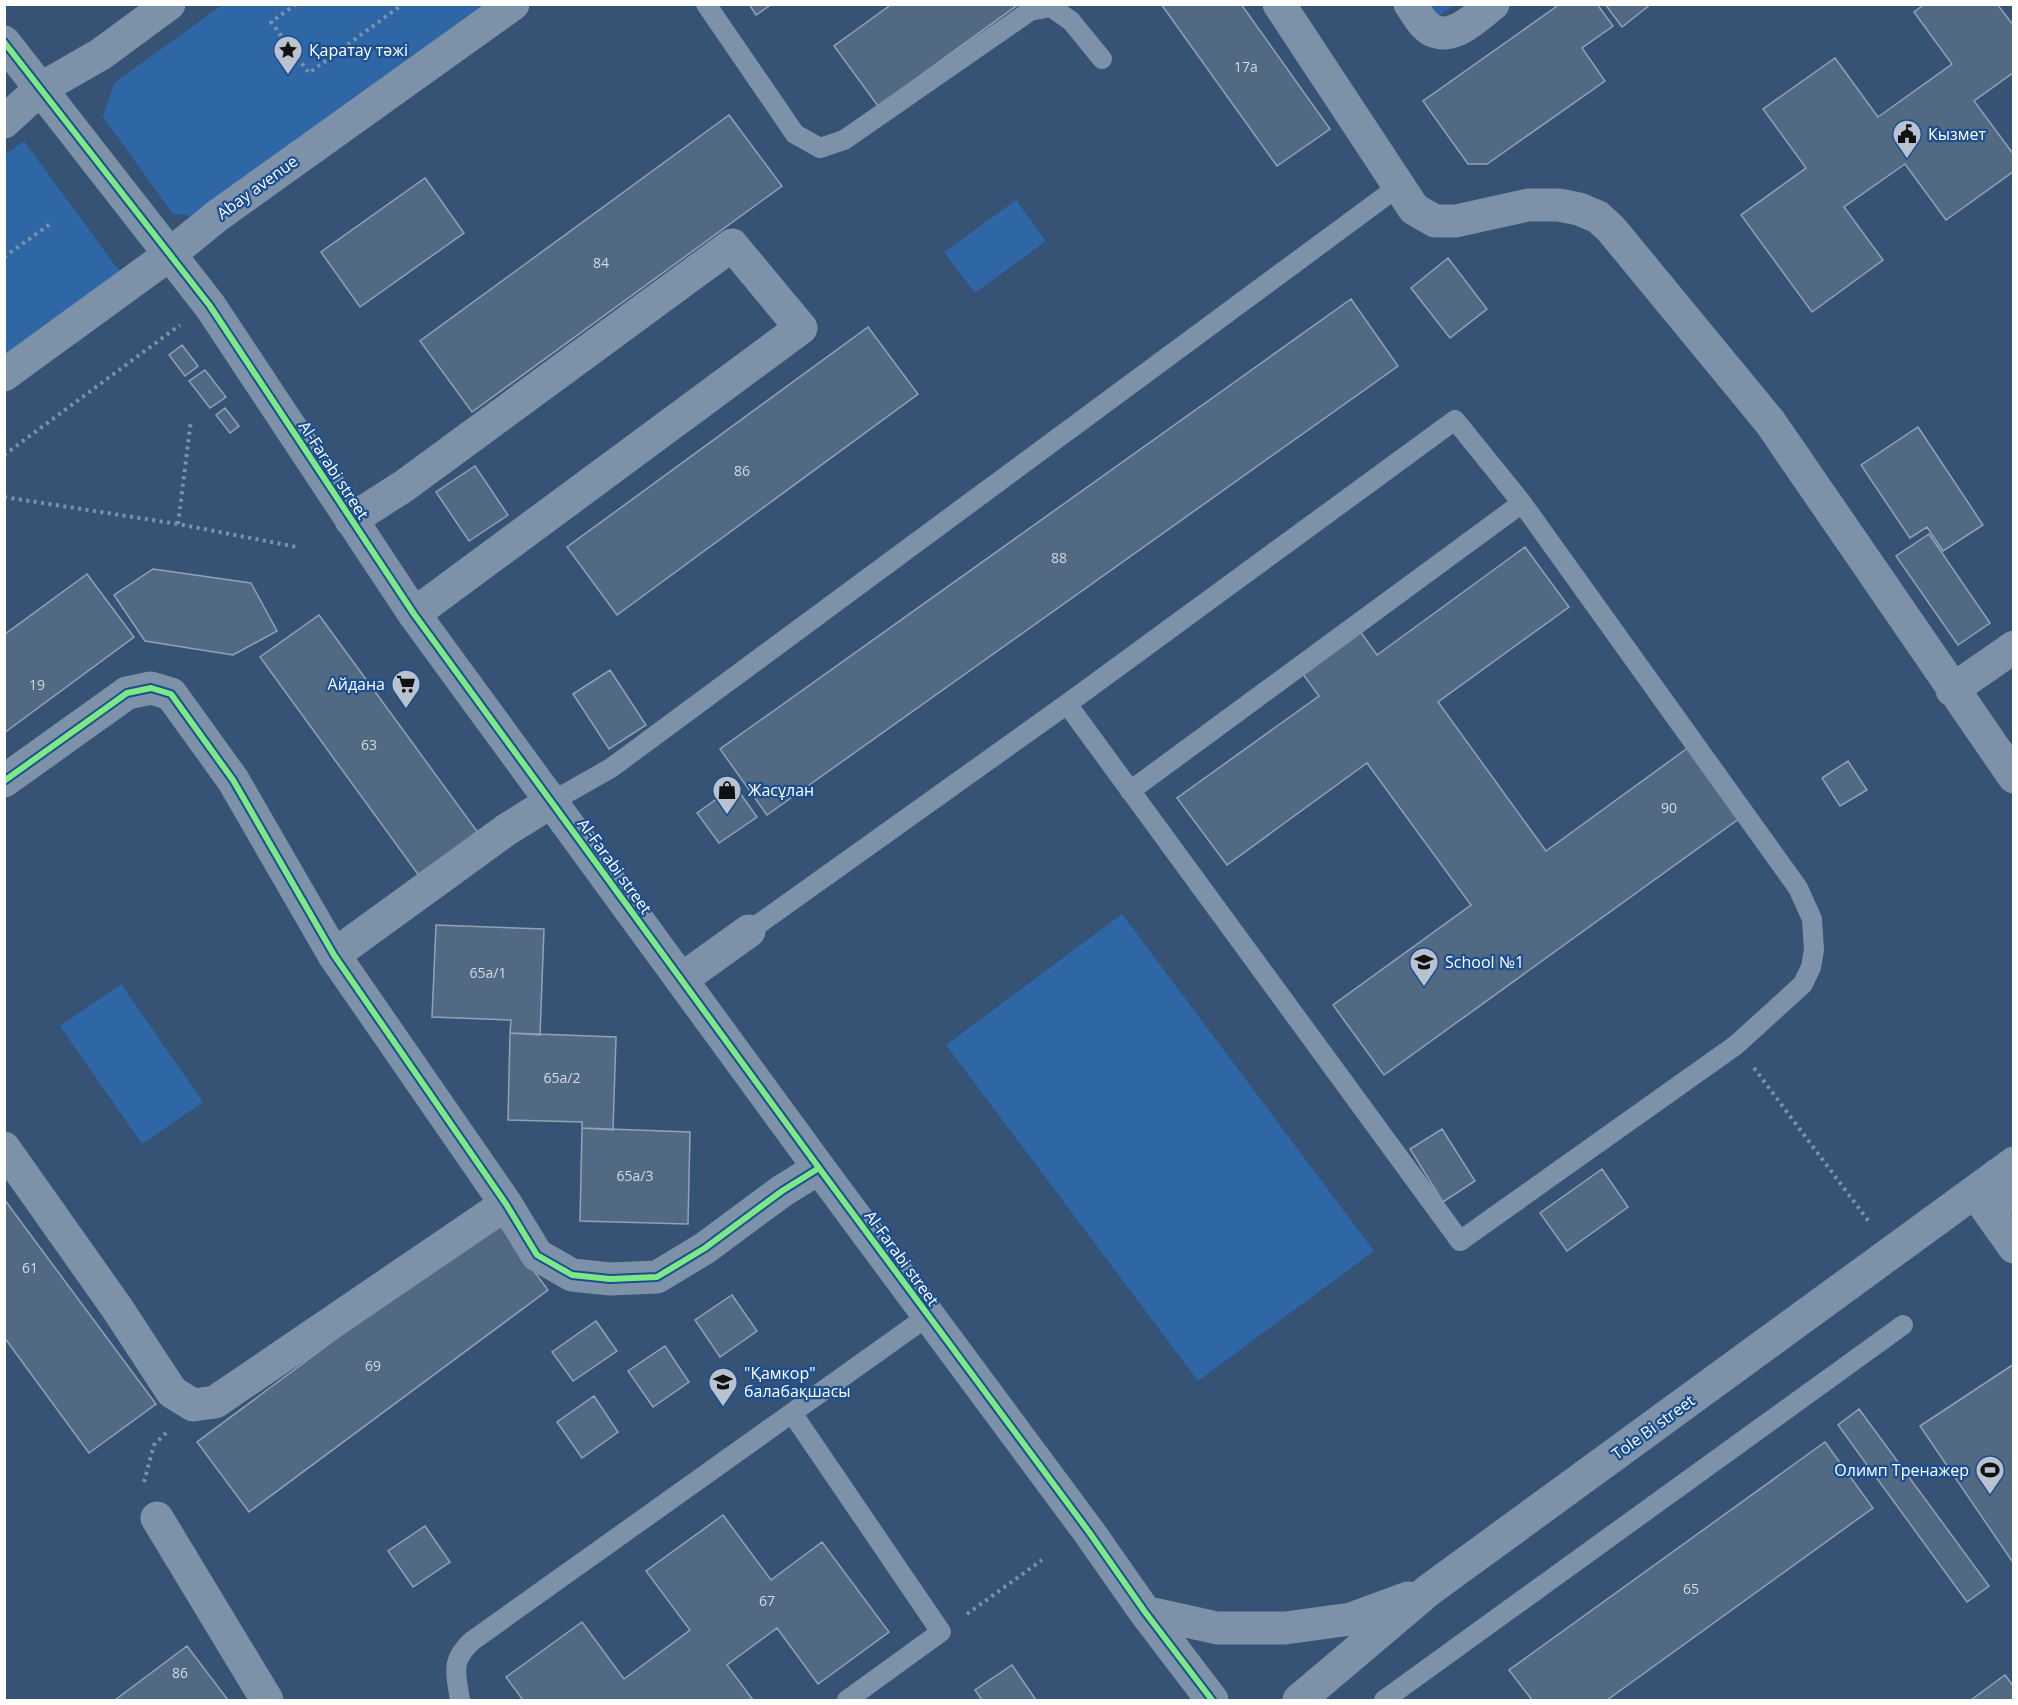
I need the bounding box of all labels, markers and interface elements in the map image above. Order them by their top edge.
place icon: Қаратау тәжі [272,34,304,76]
place label: Қаратау тәжі [309,39,408,61]
house number: 17а [1234,57,1258,76]
public building icon: Кызмет [1891,118,1923,160]
place label: Кызмет [1928,123,1987,145]
street label: Abay avenue [212,150,302,224]
house number: 84 [593,253,609,272]
street label: Al-Farabi street [294,416,374,524]
house number: 86 [734,461,750,480]
house number: 88 [1051,548,1067,567]
supermarket icon: Айдана [390,668,422,710]
place label: Айдана [328,673,385,695]
house number: 19 [29,675,45,694]
house number: 63 [361,735,377,754]
shop icon: Жасұлан [711,774,743,816]
place label: Жасұлан [748,779,814,801]
house number: 90 [1661,798,1677,817]
street label: Al-Farabi street [573,814,657,919]
school or university icon: School №1 [1408,946,1440,988]
place label: School №1 [1445,951,1524,973]
house number: 65а/1 [470,963,506,982]
house number: 65а/2 [544,1068,580,1087]
house number: 65а/3 [617,1166,653,1185]
street label: Al-Farabi street [860,1206,944,1311]
house number: 61 [22,1258,38,1277]
house number: 69 [365,1356,381,1375]
place label: "Қамкор" балабақшасы [744,1362,851,1402]
school or university icon: "Қамкор" балабақшасы [707,1366,739,1408]
street label: Tole Bi street [1607,1389,1699,1465]
sports icon: Олимп Тренажер [1974,1454,2006,1496]
place label: Олимп Тренажер [1834,1459,1969,1481]
house number: 65 [1683,1579,1699,1598]
house number: 67 [759,1591,775,1610]
house number: 86 [172,1663,188,1682]

